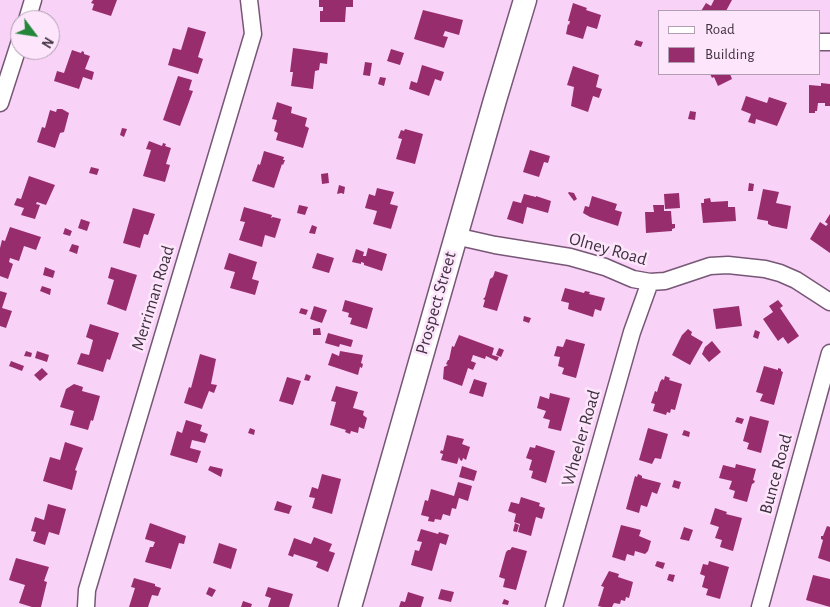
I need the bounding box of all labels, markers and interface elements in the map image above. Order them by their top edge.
north arrow [10,10,60,60]
legend [658,10,820,75]
text: Road [705,22,735,37]
text: N [38,34,56,50]
text: Building [705,47,755,62]
street label: Olney Road [567,228,649,270]
street label: Merriman Road [127,243,179,353]
street label: Prospect Street [411,249,461,357]
street label: Wheeler Road [557,387,605,489]
street label: Bunce Road [755,432,797,516]

